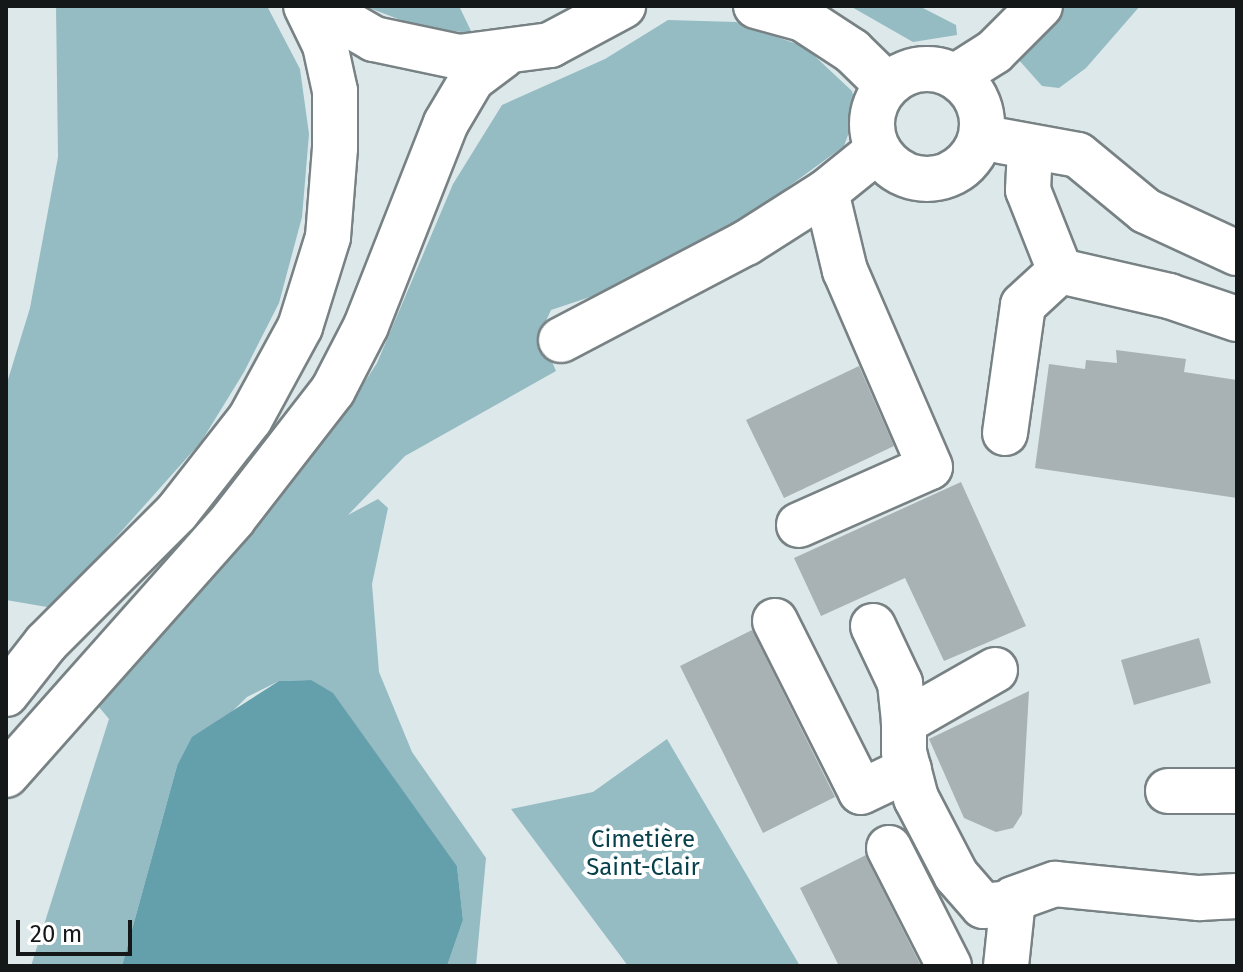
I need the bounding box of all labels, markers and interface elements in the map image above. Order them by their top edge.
park label: Cimetière Saint-Clair [586,826,700,882]
scale bar [20,904,136,954]
text: 20 m [30,920,82,948]

